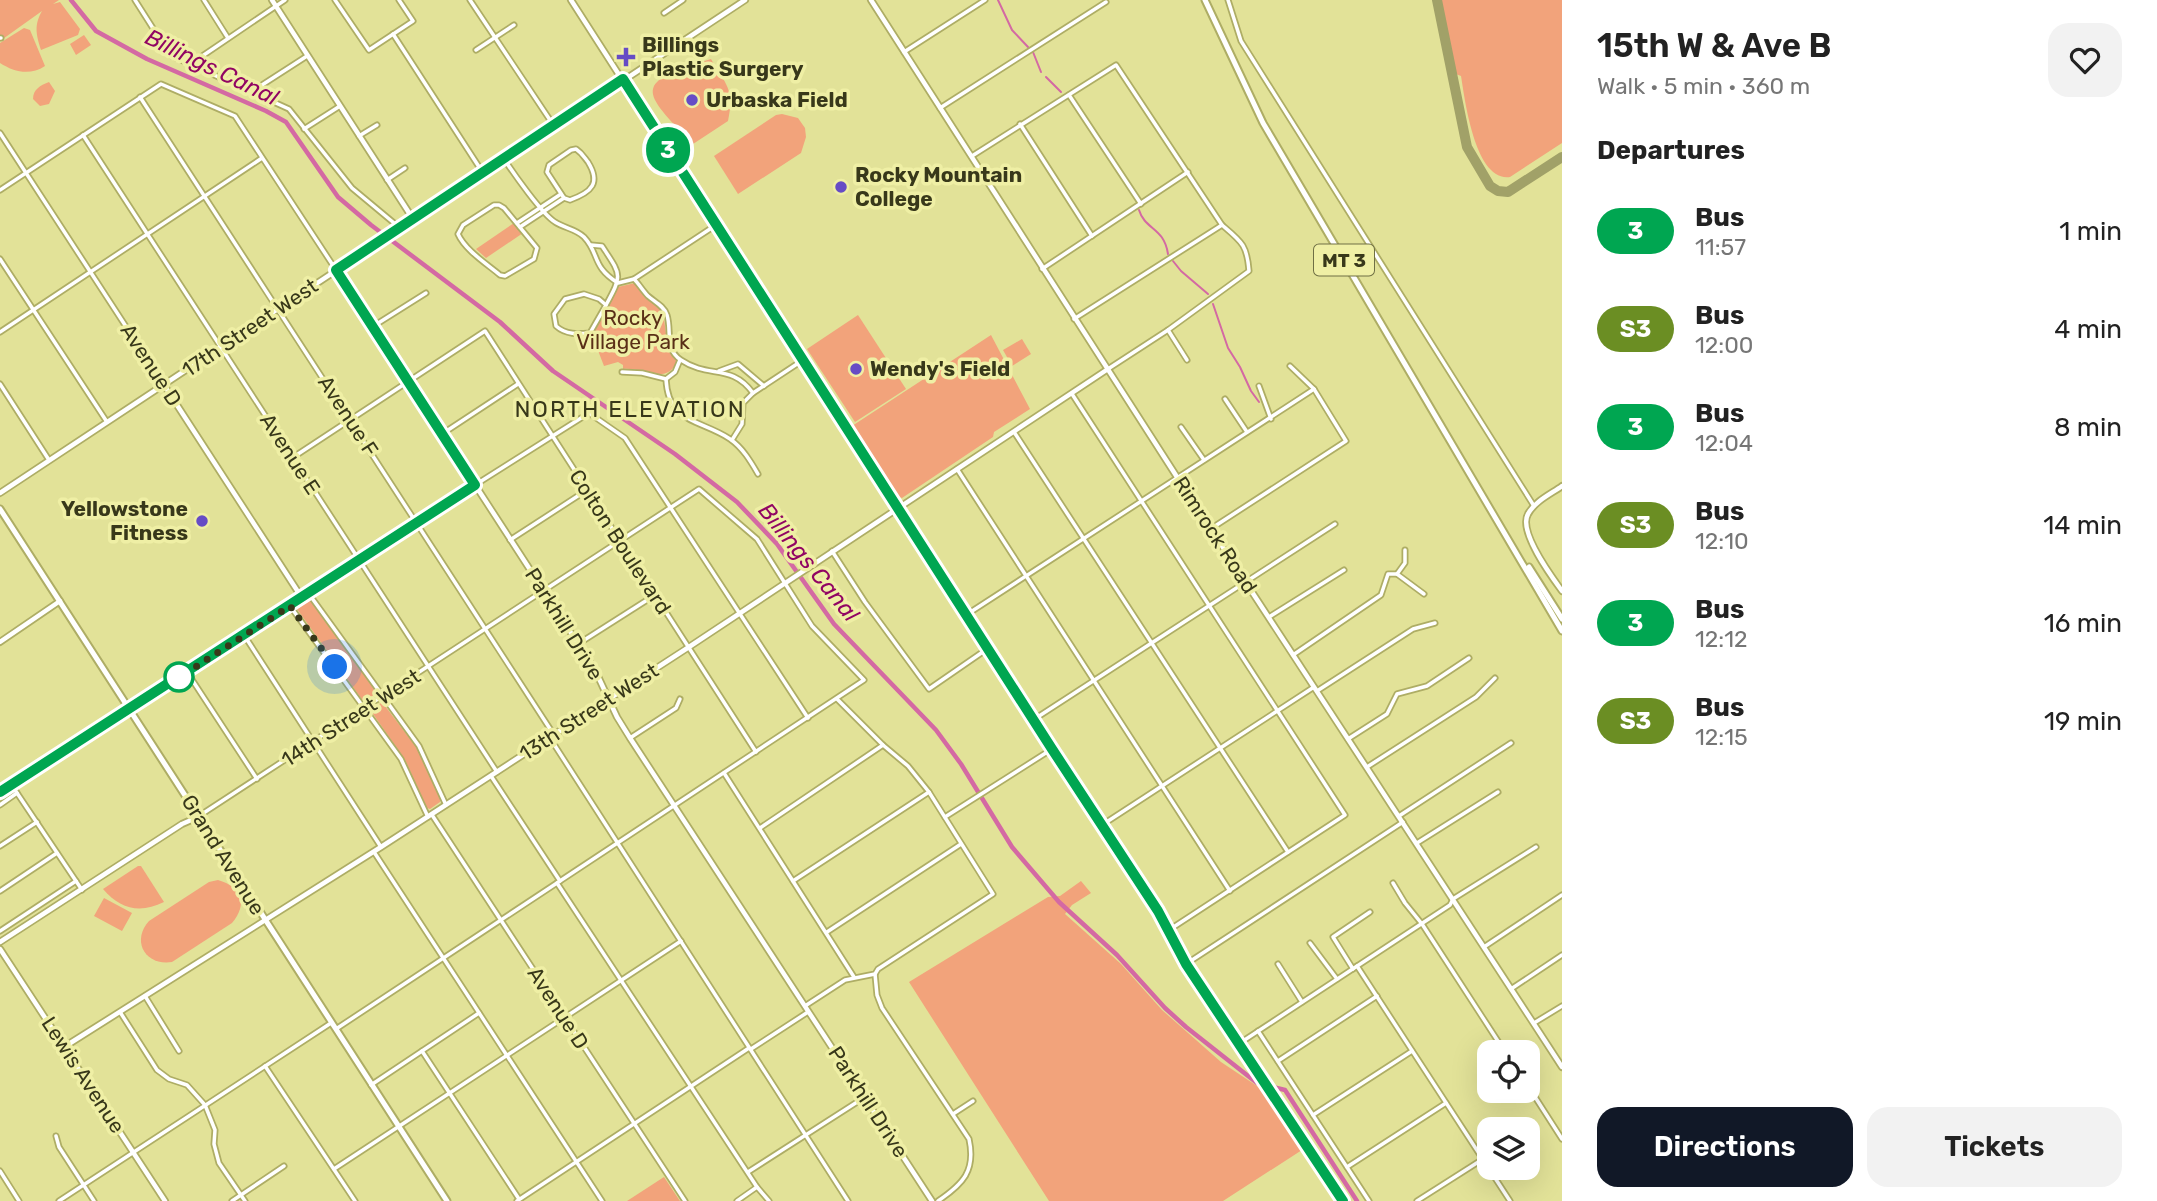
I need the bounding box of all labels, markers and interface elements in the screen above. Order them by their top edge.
water label: Billings Canal [141,23,284,111]
button: heart [2048,23,2122,97]
text: 15th W & Ave B [1597,26,1831,65]
place label: Billings Plastic Surgery [642,32,804,81]
marker: Billings Plastic Surgery [616,47,636,67]
text: Walk · 5 min · 360 m [1597,72,1810,100]
place label: Urbaska Field [706,87,848,112]
marker: Urbaska Field [684,92,700,108]
line badge: 3 [645,127,691,173]
text: Departures [1597,135,1745,166]
text: 3 [660,136,676,164]
place label: Rocky Mountain College [855,162,1022,211]
marker: Rocky Mountain College [833,179,849,195]
text: Bus [1695,202,1744,233]
text: 1 min [2059,216,2122,247]
text: 3 [1628,217,1643,245]
text: 11:57 [1695,233,1746,261]
road number: MT 3 [1314,244,1374,276]
street label: 17th Street West [177,273,322,382]
text: Bus [1695,300,1744,331]
park label: Rocky Village Park [576,305,690,354]
text: 4 min [2054,314,2122,345]
text: S3 [1620,315,1651,343]
street label: Avenue D [116,319,187,411]
text: 12:00 [1695,331,1753,359]
place label: Wendy's Field [870,356,1010,381]
marker: Wendy's Field [848,361,864,377]
street label: Avenue F [313,371,384,461]
district label: NORTH ELEVATION [514,395,746,423]
text: Bus [1695,398,1744,429]
street label: Avenue E [255,409,326,499]
text: 8 min [2054,412,2122,443]
text: 3 [1628,413,1643,441]
text: 12:04 [1695,429,1753,457]
street label: Colton Boulevard [564,465,677,619]
street label: Rimrock Road [1168,472,1263,598]
place label: Yellowstone Fitness [61,496,188,545]
text: Bus [1695,496,1744,527]
water label: Billings Canal [753,497,866,627]
text: 14 min [2043,510,2122,541]
text: S3 [1620,511,1651,539]
marker: Yellowstone Fitness [194,513,210,529]
text: 12:10 [1695,527,1749,555]
street label: Parkhill Drive [520,563,609,684]
text: Bus [1695,594,1744,625]
text: 16 min [2044,608,2122,639]
text: 3 [1628,609,1643,637]
text: 12:12 [1695,625,1748,653]
your location [317,649,352,684]
street label: 13th Street West [515,657,663,766]
unlabelled marker [164,662,194,692]
street label: 14th Street West [277,663,425,772]
text: Bus [1695,692,1744,723]
text: 19 min [2044,706,2122,737]
text: S3 [1620,707,1651,735]
text: 12:15 [1695,723,1748,751]
street label: Grand Avenue [177,790,270,919]
street label: Avenue D [523,962,594,1054]
street label: Lewis Avenue [36,1012,130,1138]
map controls [1477,1040,1540,1180]
button: locate [1477,1040,1540,1103]
street label: Parkhill Drive [823,1041,914,1162]
button: Directions [1597,1107,1853,1187]
button: Tickets [1867,1107,2122,1187]
button: layers [1477,1117,1540,1180]

